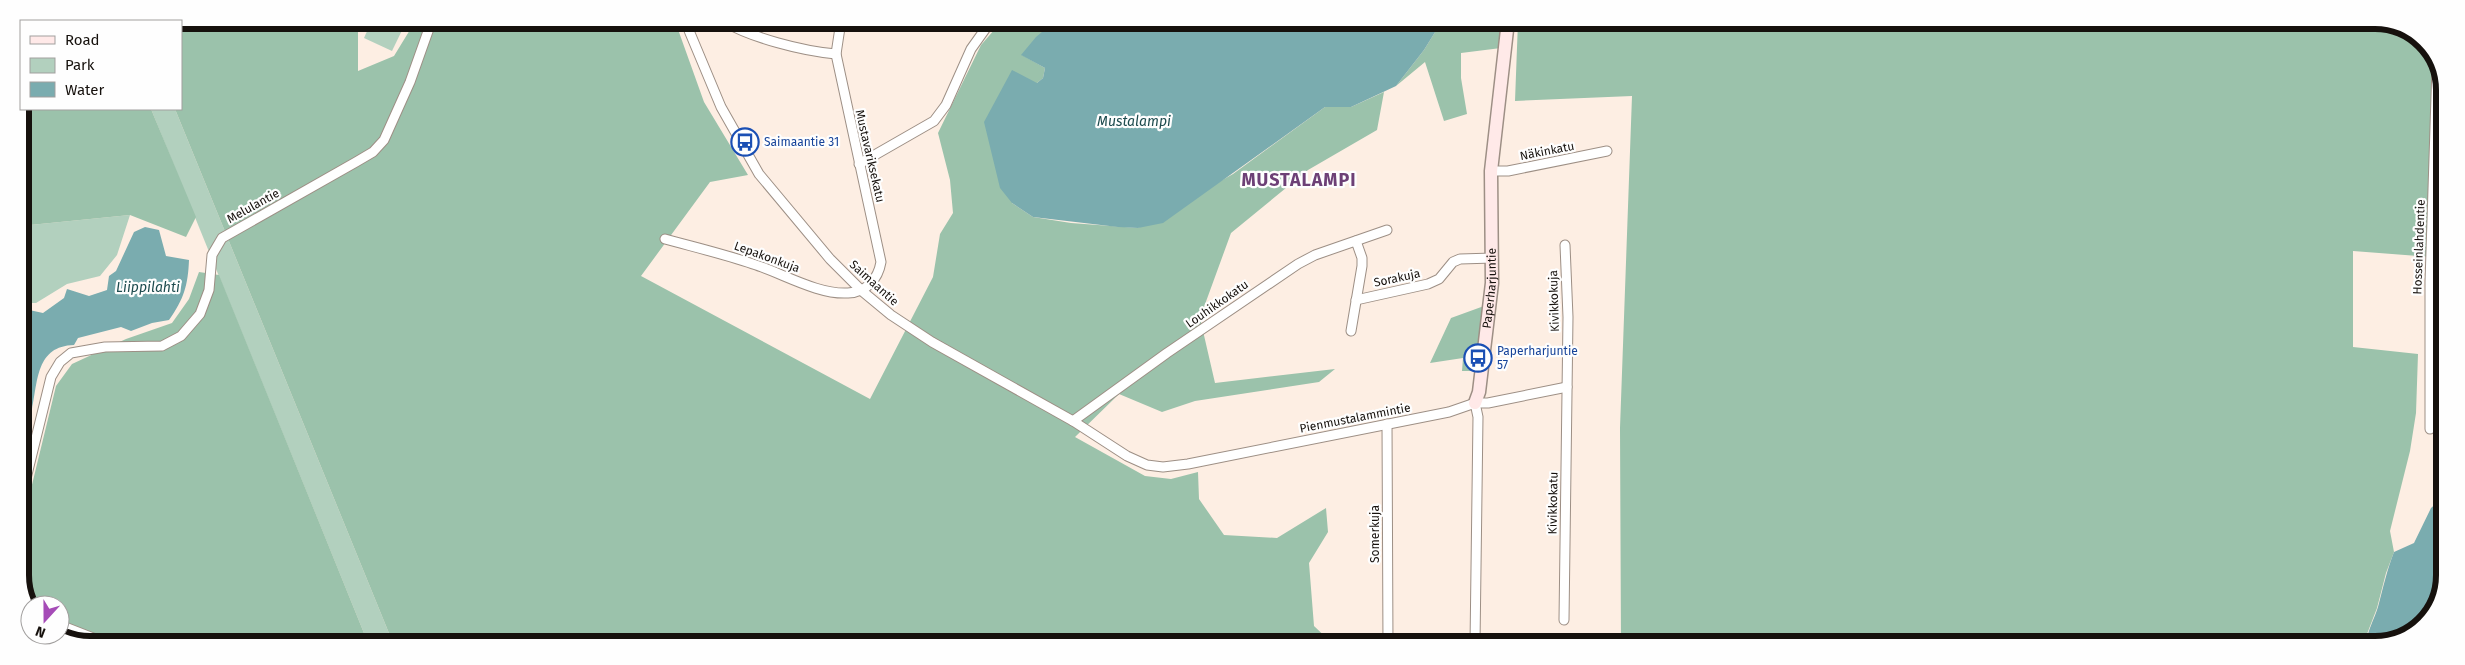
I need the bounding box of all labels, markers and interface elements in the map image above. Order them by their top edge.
legend [20,20,182,110]
text: Road [65,31,100,49]
text: Park [65,56,95,74]
text: Water [65,81,104,99]
street label: Mustavariksekatu [853,108,887,204]
water label: Mustalampi [1097,113,1171,130]
bus stop icon: Saimaantie 31 [730,127,760,157]
place label: Saimaantie 31 [764,135,839,149]
street label: Näkinkatu [1519,139,1575,163]
district label: MUSTALAMPI [1241,169,1357,191]
street label: Melulantie [224,186,282,226]
street label: Hosseinlahdentie [2410,199,2428,295]
street label: Lepakonkuja [732,239,802,275]
street label: Paperharjuntie [1480,248,1499,329]
street label: Saimaantie [847,257,901,309]
street label: Sorakuja [1372,266,1422,290]
street label: Kivikkokuja [1546,270,1562,332]
street label: Louhikkokatu [1183,277,1251,331]
water label: Liippilahti [116,279,180,296]
bus stop icon: Paperharjuntie 57 [1463,343,1493,373]
place label: Paperharjuntie 57 [1497,344,1578,372]
street label: Pienmustalammintie [1298,400,1412,436]
street label: Kivikkokatu [1545,472,1561,534]
street label: Somerkuja [1368,505,1382,563]
north arrow [20,595,70,645]
text: N [33,622,48,641]

